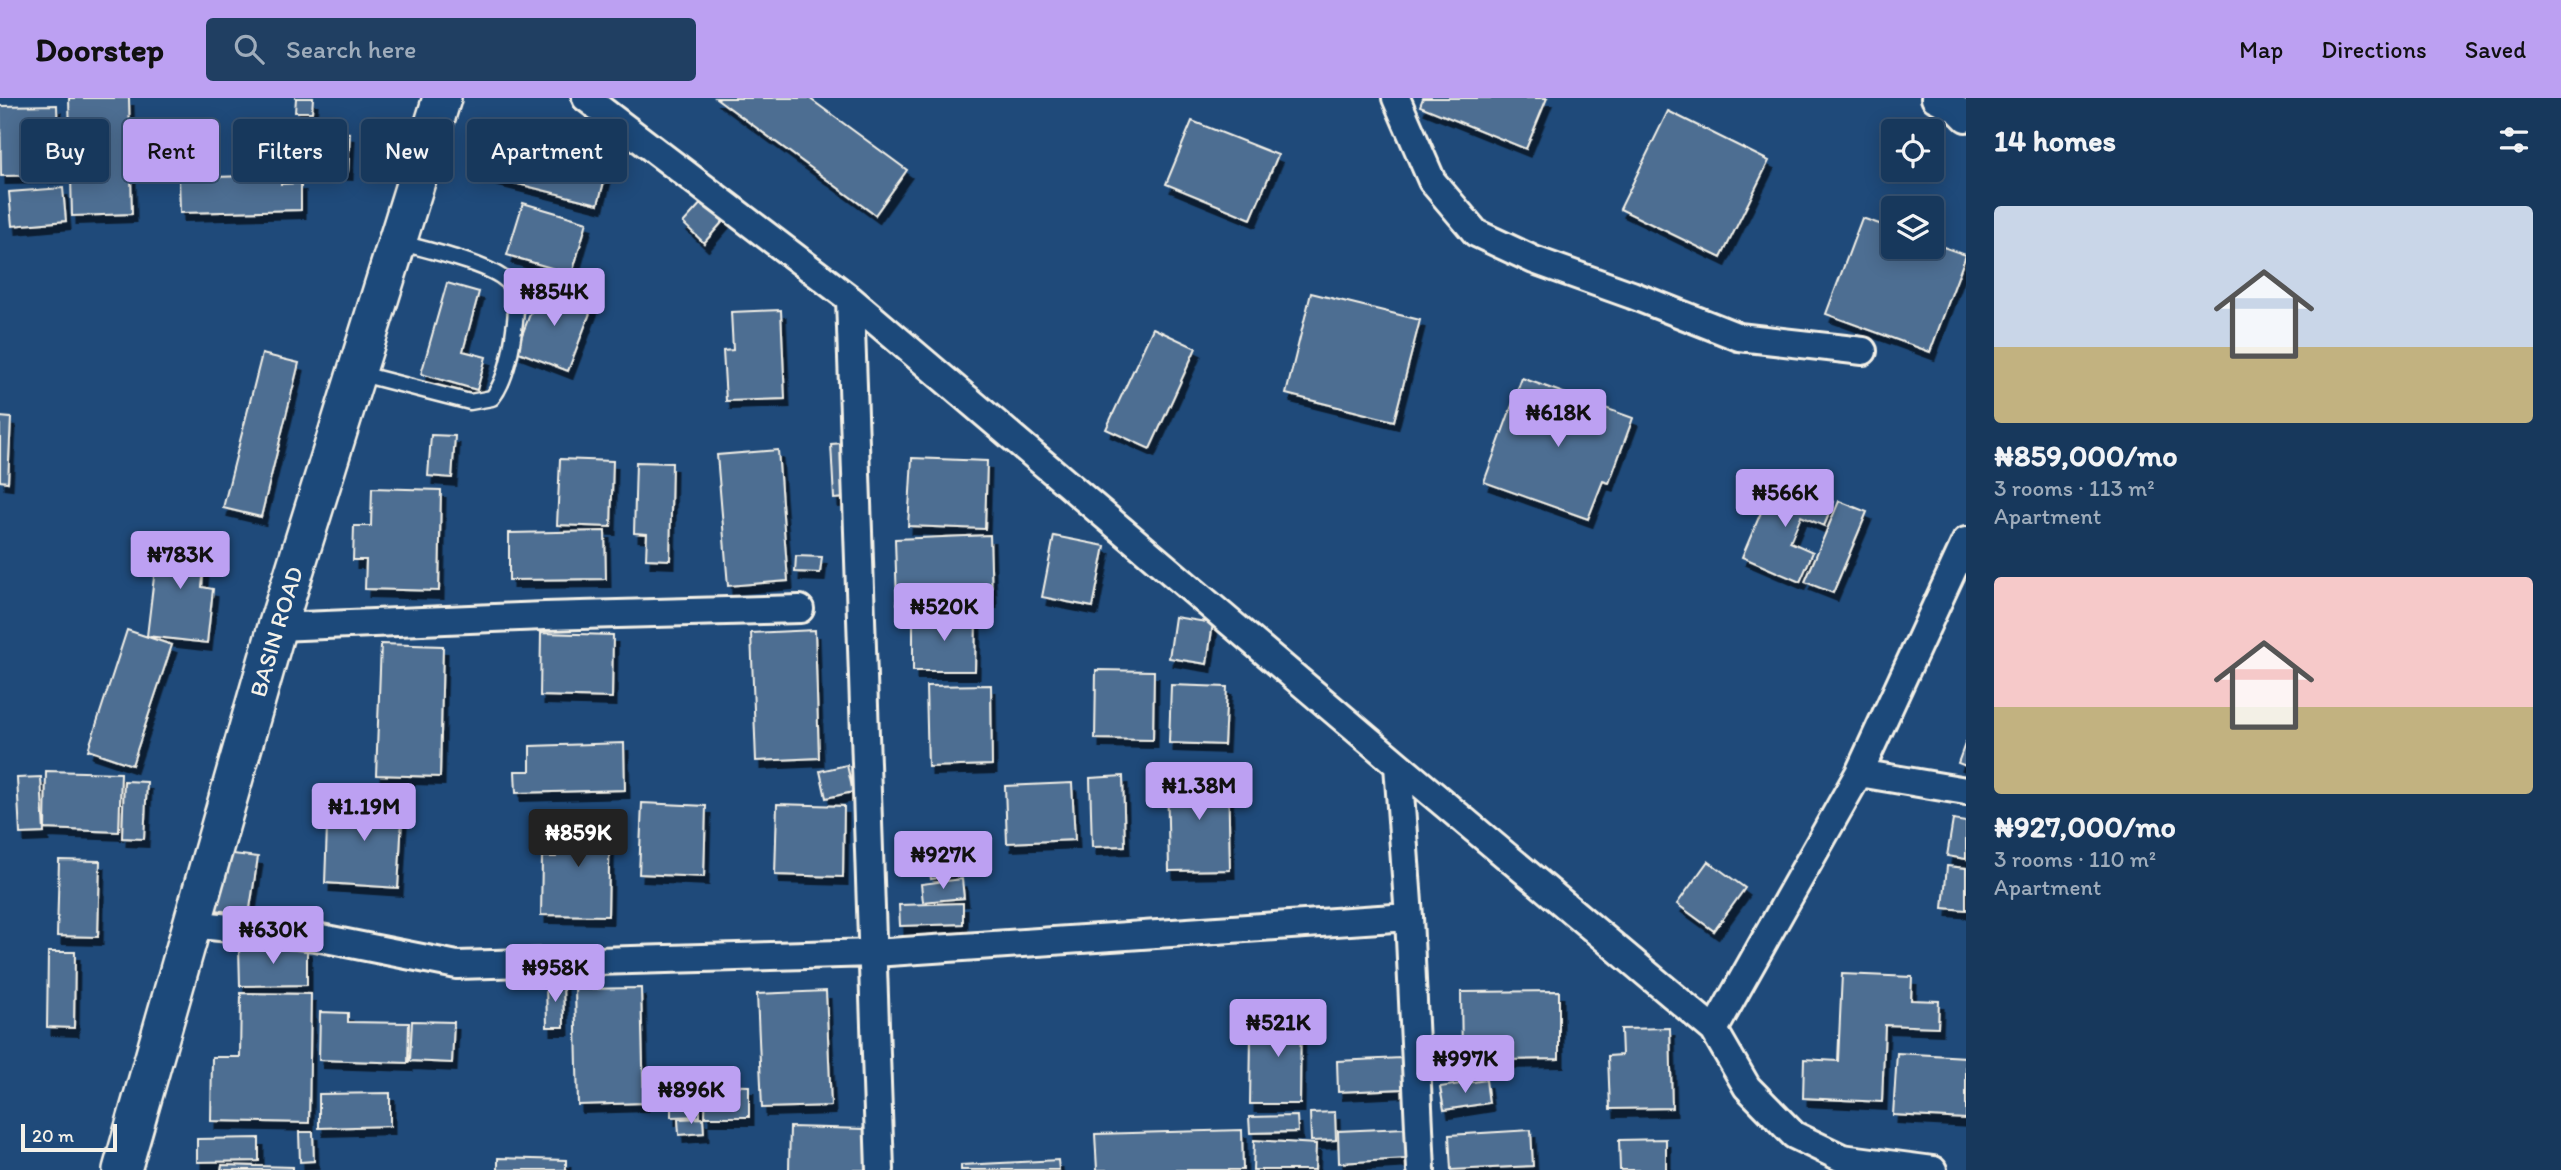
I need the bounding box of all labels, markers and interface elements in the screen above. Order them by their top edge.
search box [206,18,696,81]
text: Doorstep [35,30,164,69]
icon: search [230,30,268,68]
text: Search here [286,33,416,65]
text: Map [2239,35,2283,64]
text: Directions [2321,35,2427,64]
text: Saved [2465,35,2526,64]
chip: Buy [21,119,109,182]
chip: Rent [123,119,219,182]
chip: Filters [233,119,347,182]
chip: New [361,119,453,182]
chip: Apartment [467,119,627,182]
map controls [1881,119,1944,259]
button: locate [1881,119,1944,182]
icon: filters [2495,121,2533,159]
text: 14 homes [1994,122,2116,159]
button: layers [1881,196,1944,259]
icon: home [2201,251,2327,377]
pin: ₦854K [505,268,603,328]
text: ₦854K [520,277,588,305]
pin: ₦618K [1509,390,1607,449]
text: ₦618K [1525,398,1591,426]
text: ₦859,000/mo [1994,437,2178,474]
pin: ₦566K [1736,470,1834,529]
text: 3 rooms · 113 m² [1994,474,2155,502]
text: ₦566K [1752,478,1818,506]
text: Apartment [1994,502,2101,530]
pin: ₦783K [131,532,229,591]
text: ₦783K [147,540,213,568]
street label: BASIN ROAD [243,563,309,700]
pin: ₦520K [895,584,993,643]
text: ₦520K [910,592,978,620]
icon: home [2201,622,2327,748]
pin: ₦1.38M [1142,762,1256,822]
text: ₦1.38M [1162,771,1236,799]
pin: ₦1.19M [307,784,421,843]
text: ₦1.19M [328,792,400,820]
text: ₦927,000/mo [1994,808,2176,845]
pin: ₦859K [529,810,627,869]
text: ₦859K [545,818,611,846]
pin: ₦927K [894,832,992,891]
text: ₦927K [910,840,976,868]
text: 3 rooms · 110 m² [1994,845,2156,873]
text: Apartment [1994,873,2101,901]
pin: ₦630K [224,906,322,966]
text: ₦630K [239,915,307,943]
pin: ₦958K [506,944,604,1004]
text: ₦958K [522,953,588,981]
pin: ₦521K [1229,1000,1327,1059]
text: ₦521K [1246,1008,1310,1036]
pin: ₦997K [1416,1035,1514,1095]
text: ₦997K [1432,1044,1498,1072]
pin: ₦896K [642,1066,740,1126]
text: ₦896K [658,1075,724,1103]
scale bar [21,1121,117,1153]
text: 20 m [32,1124,74,1147]

